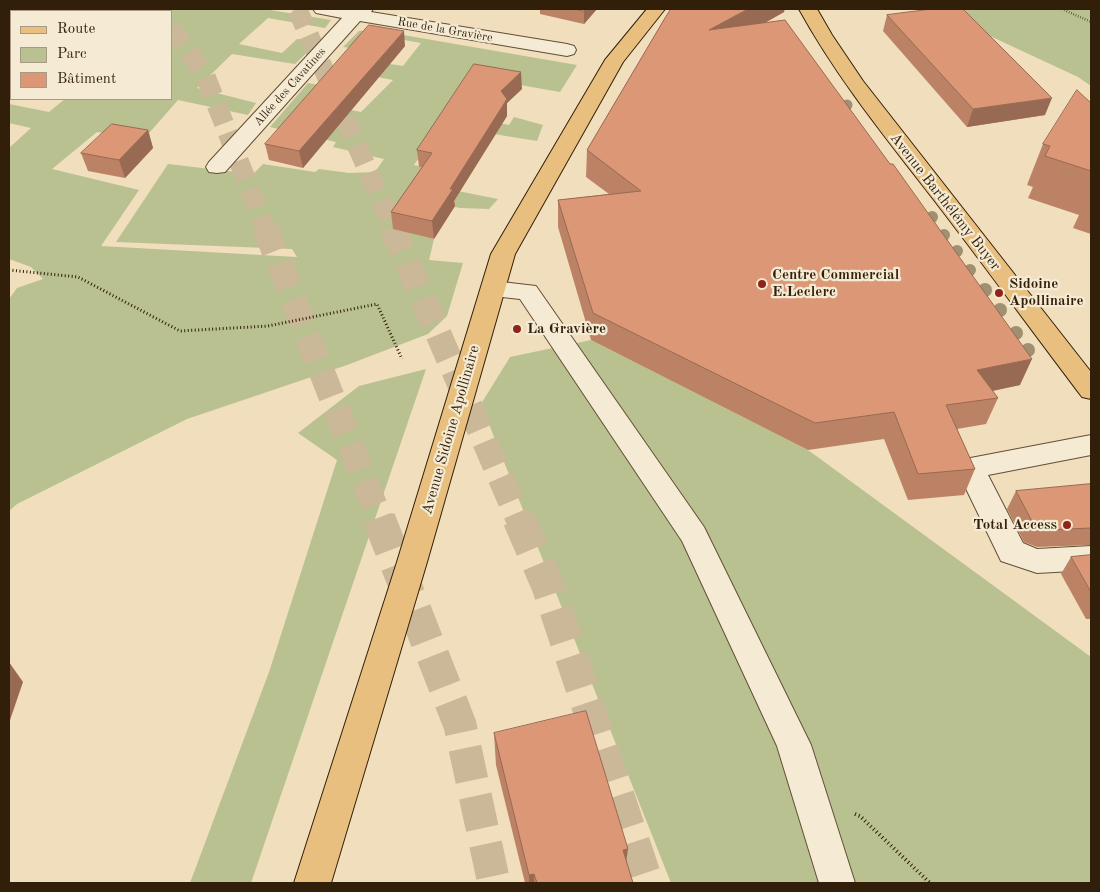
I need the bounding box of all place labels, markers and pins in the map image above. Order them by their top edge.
place label: Centre Commercial E.Leclerc [772,266,899,301]
place label: Sidoine Apollinaire [1009,275,1084,310]
marker: Centre Commercial E.Leclerc [756,278,768,290]
marker: Sidoine Apollinaire [993,287,1005,299]
place label: La Gravière [527,320,606,338]
marker: La Gravière [511,323,523,335]
place label: Total Access [973,516,1057,534]
marker: Total Access [1061,519,1073,531]

